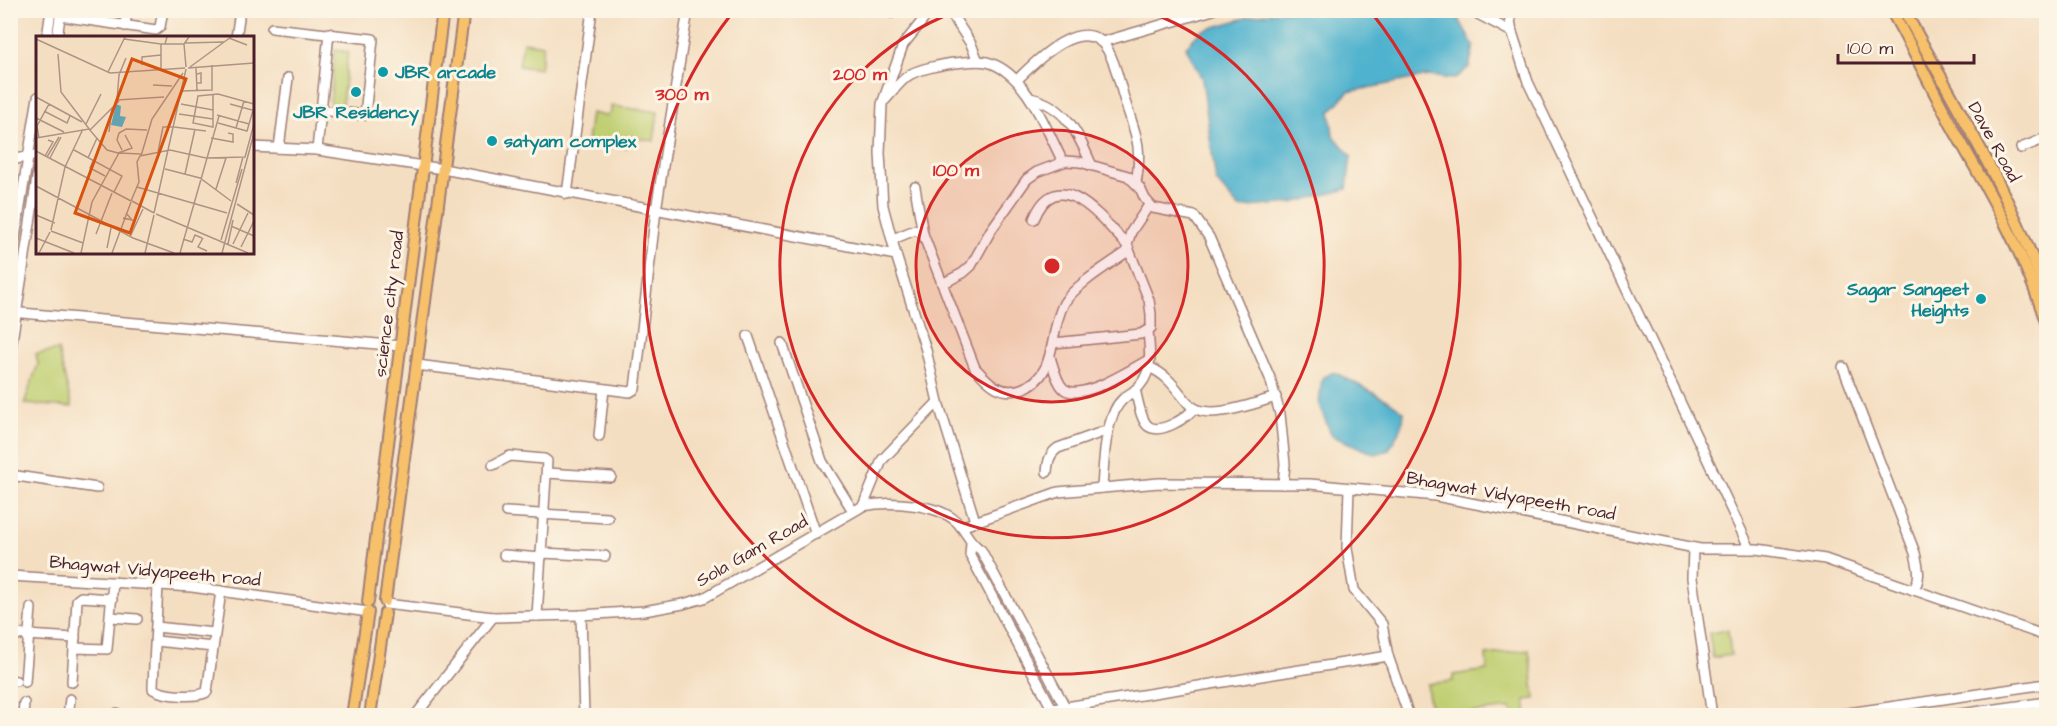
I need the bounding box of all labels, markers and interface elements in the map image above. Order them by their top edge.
scale bar [1838,27,1974,65]
inset map [36,36,254,254]
text: 100 m [1847,36,1893,61]
place label: JBR arcade [394,60,496,85]
text: 200 m [832,62,888,87]
marker: JBR arcade [376,65,390,79]
text: 300 m [654,82,710,107]
marker: JBR Residency [349,85,363,99]
street label: Dave Road [1962,97,2026,187]
place label: JBR Residency [292,100,419,126]
place label: satyam complex [504,129,637,155]
marker: satyam complex [485,134,499,148]
text: 100 m [933,158,980,183]
street label: science city road [368,229,411,379]
centre of rings [1042,256,1062,276]
place label: Sagar Sangeet Heights [1846,277,1970,324]
marker: Sagar Sangeet Heights [1974,292,1988,306]
street label: Bhagwat Vidyapeeth road [1404,465,1618,528]
street label: Sola Gam Road [692,509,812,593]
street label: Bhagwat Vidyapeeth road [48,549,262,594]

